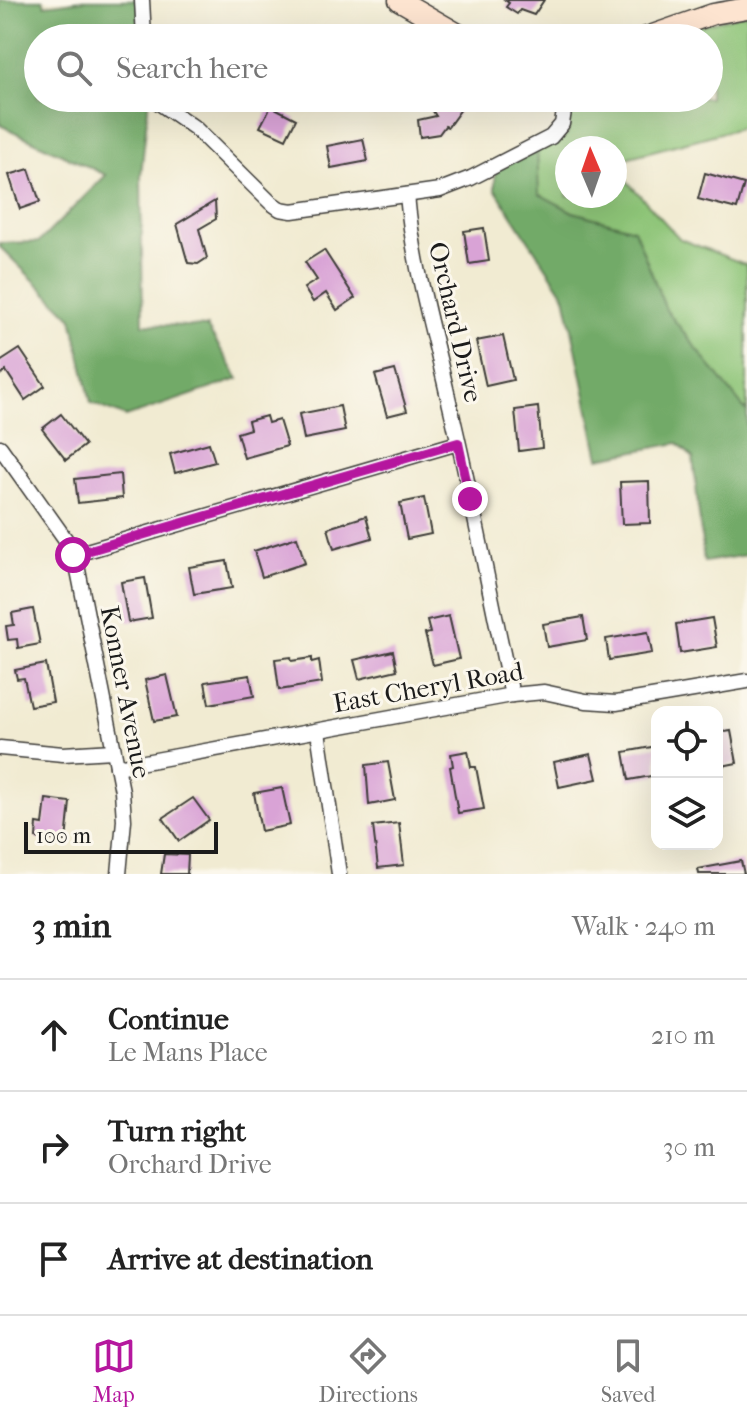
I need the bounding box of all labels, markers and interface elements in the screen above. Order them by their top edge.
search box [24,24,723,112]
icon: search [52,46,96,90]
text: Search here [116,51,268,86]
north arrow [555,136,627,208]
street label: Orchard Drive [422,239,489,405]
route end [452,481,488,517]
route start [55,537,91,573]
street label: Konner Avenue [94,603,157,781]
street label: East Cheryl Road [331,655,526,719]
map controls [651,706,723,850]
button: locate [651,706,723,778]
button: layers [651,778,723,850]
scale bar [24,818,218,854]
text: 100 m [36,823,91,849]
text: 3 min [32,906,111,946]
text: Walk · 240 m [572,911,715,942]
text: Continue [108,1002,229,1037]
icon: ahead [32,1013,76,1057]
text: 210 m [651,1020,715,1051]
text: Le Mans Place [108,1037,268,1068]
text: Turn right [108,1114,246,1149]
icon: right [32,1125,76,1169]
text: 30 m [663,1132,715,1163]
text: Orchard Drive [108,1149,272,1180]
icon: arrive [32,1237,76,1281]
text: Arrive at destination [108,1242,373,1277]
tab: Map [92,1334,136,1408]
tab: Directions [319,1334,418,1408]
tab: Saved [601,1334,655,1408]

